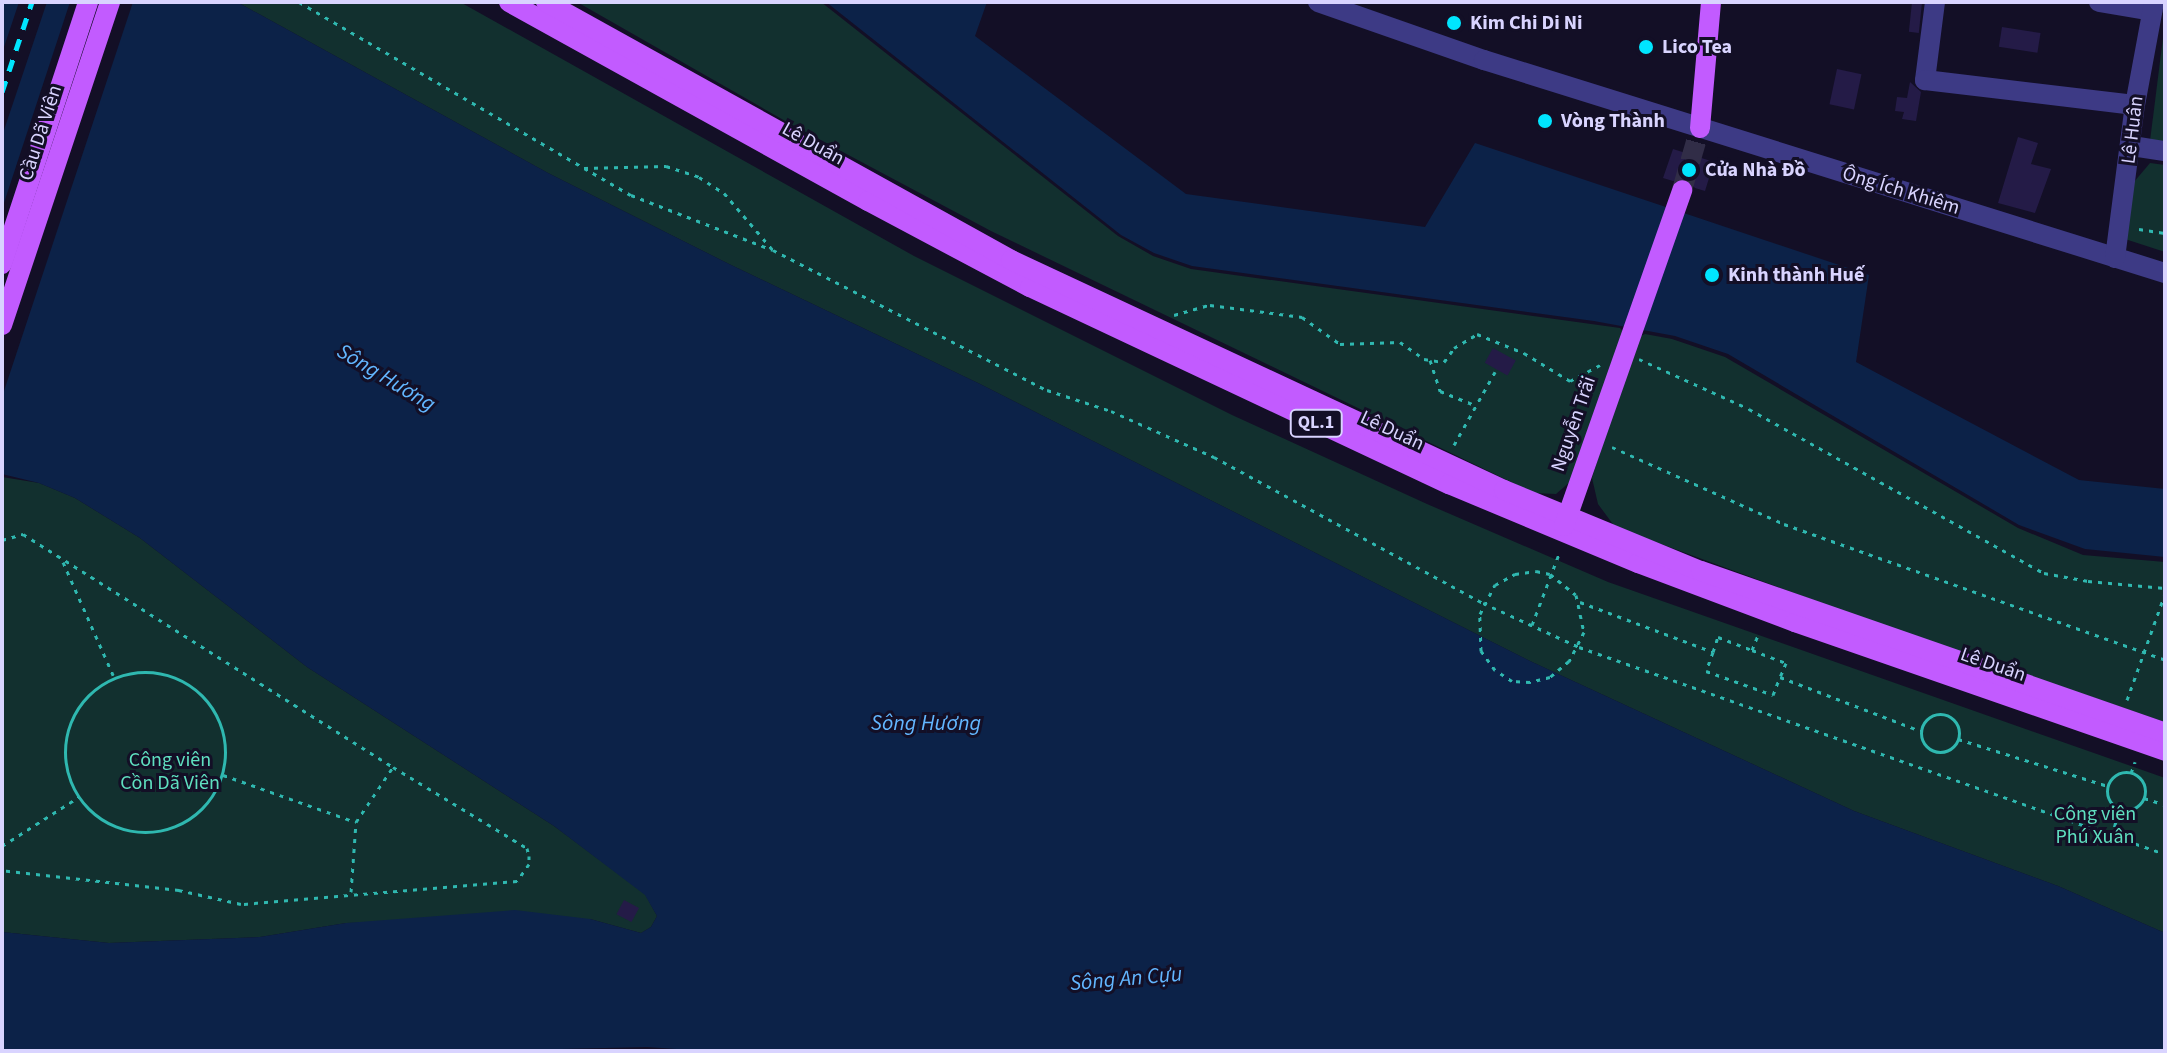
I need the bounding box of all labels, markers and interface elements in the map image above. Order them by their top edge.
place label: Kim Chi Di Ni [1470,11,1583,35]
marker: Kim Chi Di Ni [1445,14,1463,32]
place label: Lico Tea [1662,35,1732,59]
marker: Lico Tea [1637,38,1655,56]
street label: Cầu Dã Viên [14,82,68,184]
street label: Lê Huân [2117,95,2149,165]
place label: Vòng Thành [1561,109,1665,133]
marker: Vòng Thành [1536,112,1554,130]
street label: Lê Duẩn [778,117,848,171]
place label: Cửa Nhà Đồ [1705,158,1806,182]
marker: Cửa Nhà Đồ [1680,161,1698,179]
street label: Ông Ích Khiêm [1839,162,1963,220]
place label: Kinh thành Huế [1728,263,1864,287]
marker: Kinh thành Huế [1703,266,1721,284]
water label: Sông Hương [332,338,440,418]
street label: Nguyễn Trãi [1546,373,1602,475]
street label: Lê Duẩn [1356,406,1428,456]
road number: QL.1 [1288,409,1344,437]
street label: Lê Duẩn [1957,643,2029,687]
water label: Sông Hương [871,711,981,737]
park label: Công viên Cồn Dã Viên [120,749,220,796]
park label: Công viên Phú Xuân [2054,803,2136,850]
water label: Sông An Cựu [1069,961,1183,997]

